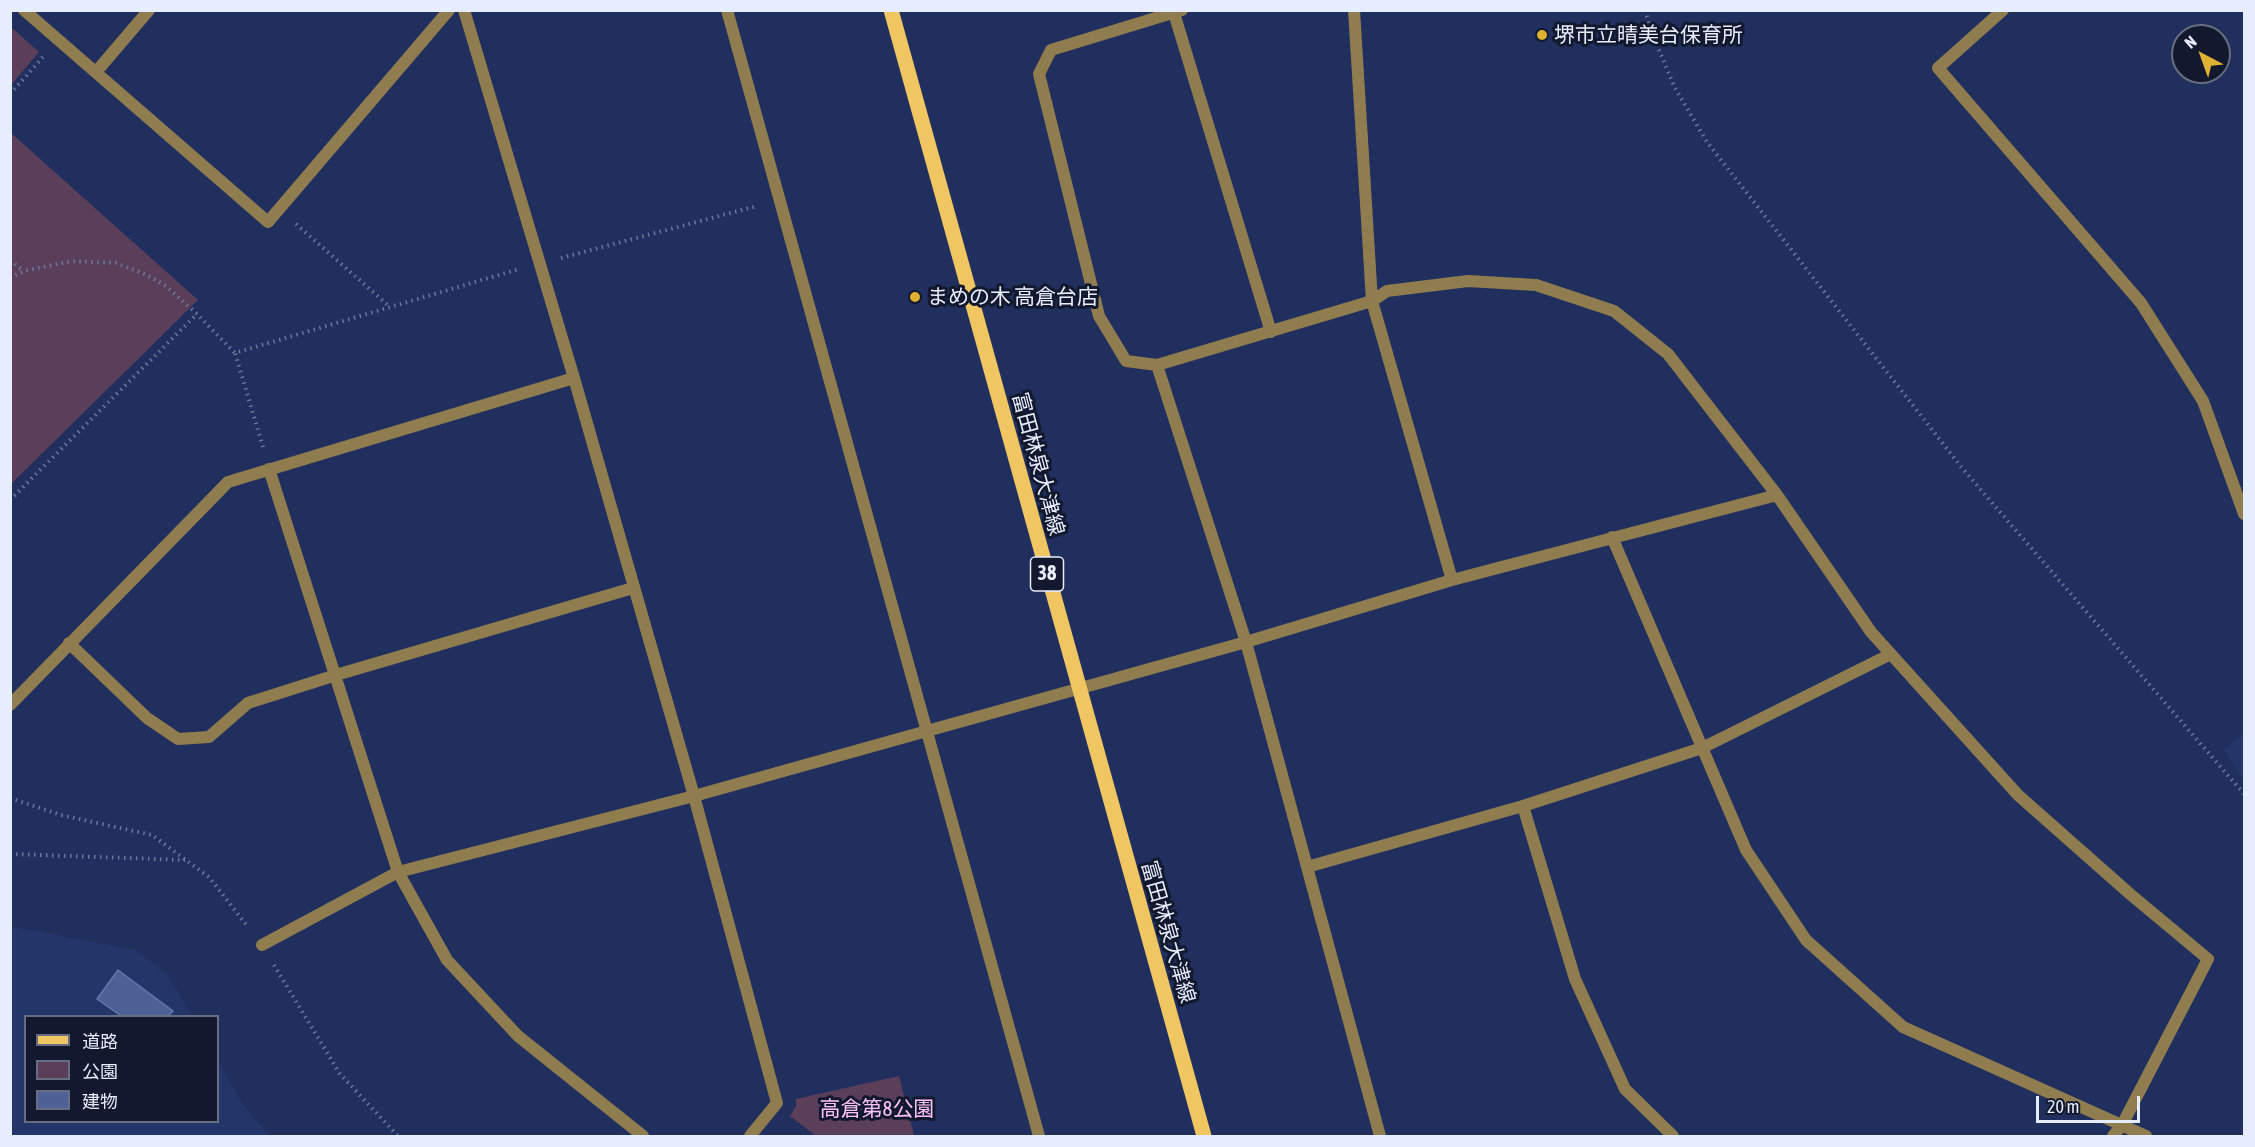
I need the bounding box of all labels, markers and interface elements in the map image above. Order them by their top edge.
place label: 堺市立晴美台保育所 [1554,22,1743,48]
north arrow [2171,24,2231,84]
marker: 堺市立晴美台保育所 [1535,28,1549,42]
text: N [2181,32,2200,52]
place label: まめの木 高倉台店 [927,284,1098,310]
marker: まめの木 高倉台店 [908,290,922,304]
street label: 富田林泉大津線 [1007,390,1069,538]
road number: 38 [1030,557,1064,591]
street label: 富田林泉大津線 [1136,858,1200,1006]
legend [24,1015,219,1123]
text: 道路 [82,1031,118,1052]
text: 公園 [82,1061,118,1082]
scale bar [2039,1084,2142,1122]
text: 建物 [82,1091,118,1112]
park label: 高倉第8公園 [820,1096,934,1122]
text: 20 m [2047,1096,2079,1117]

